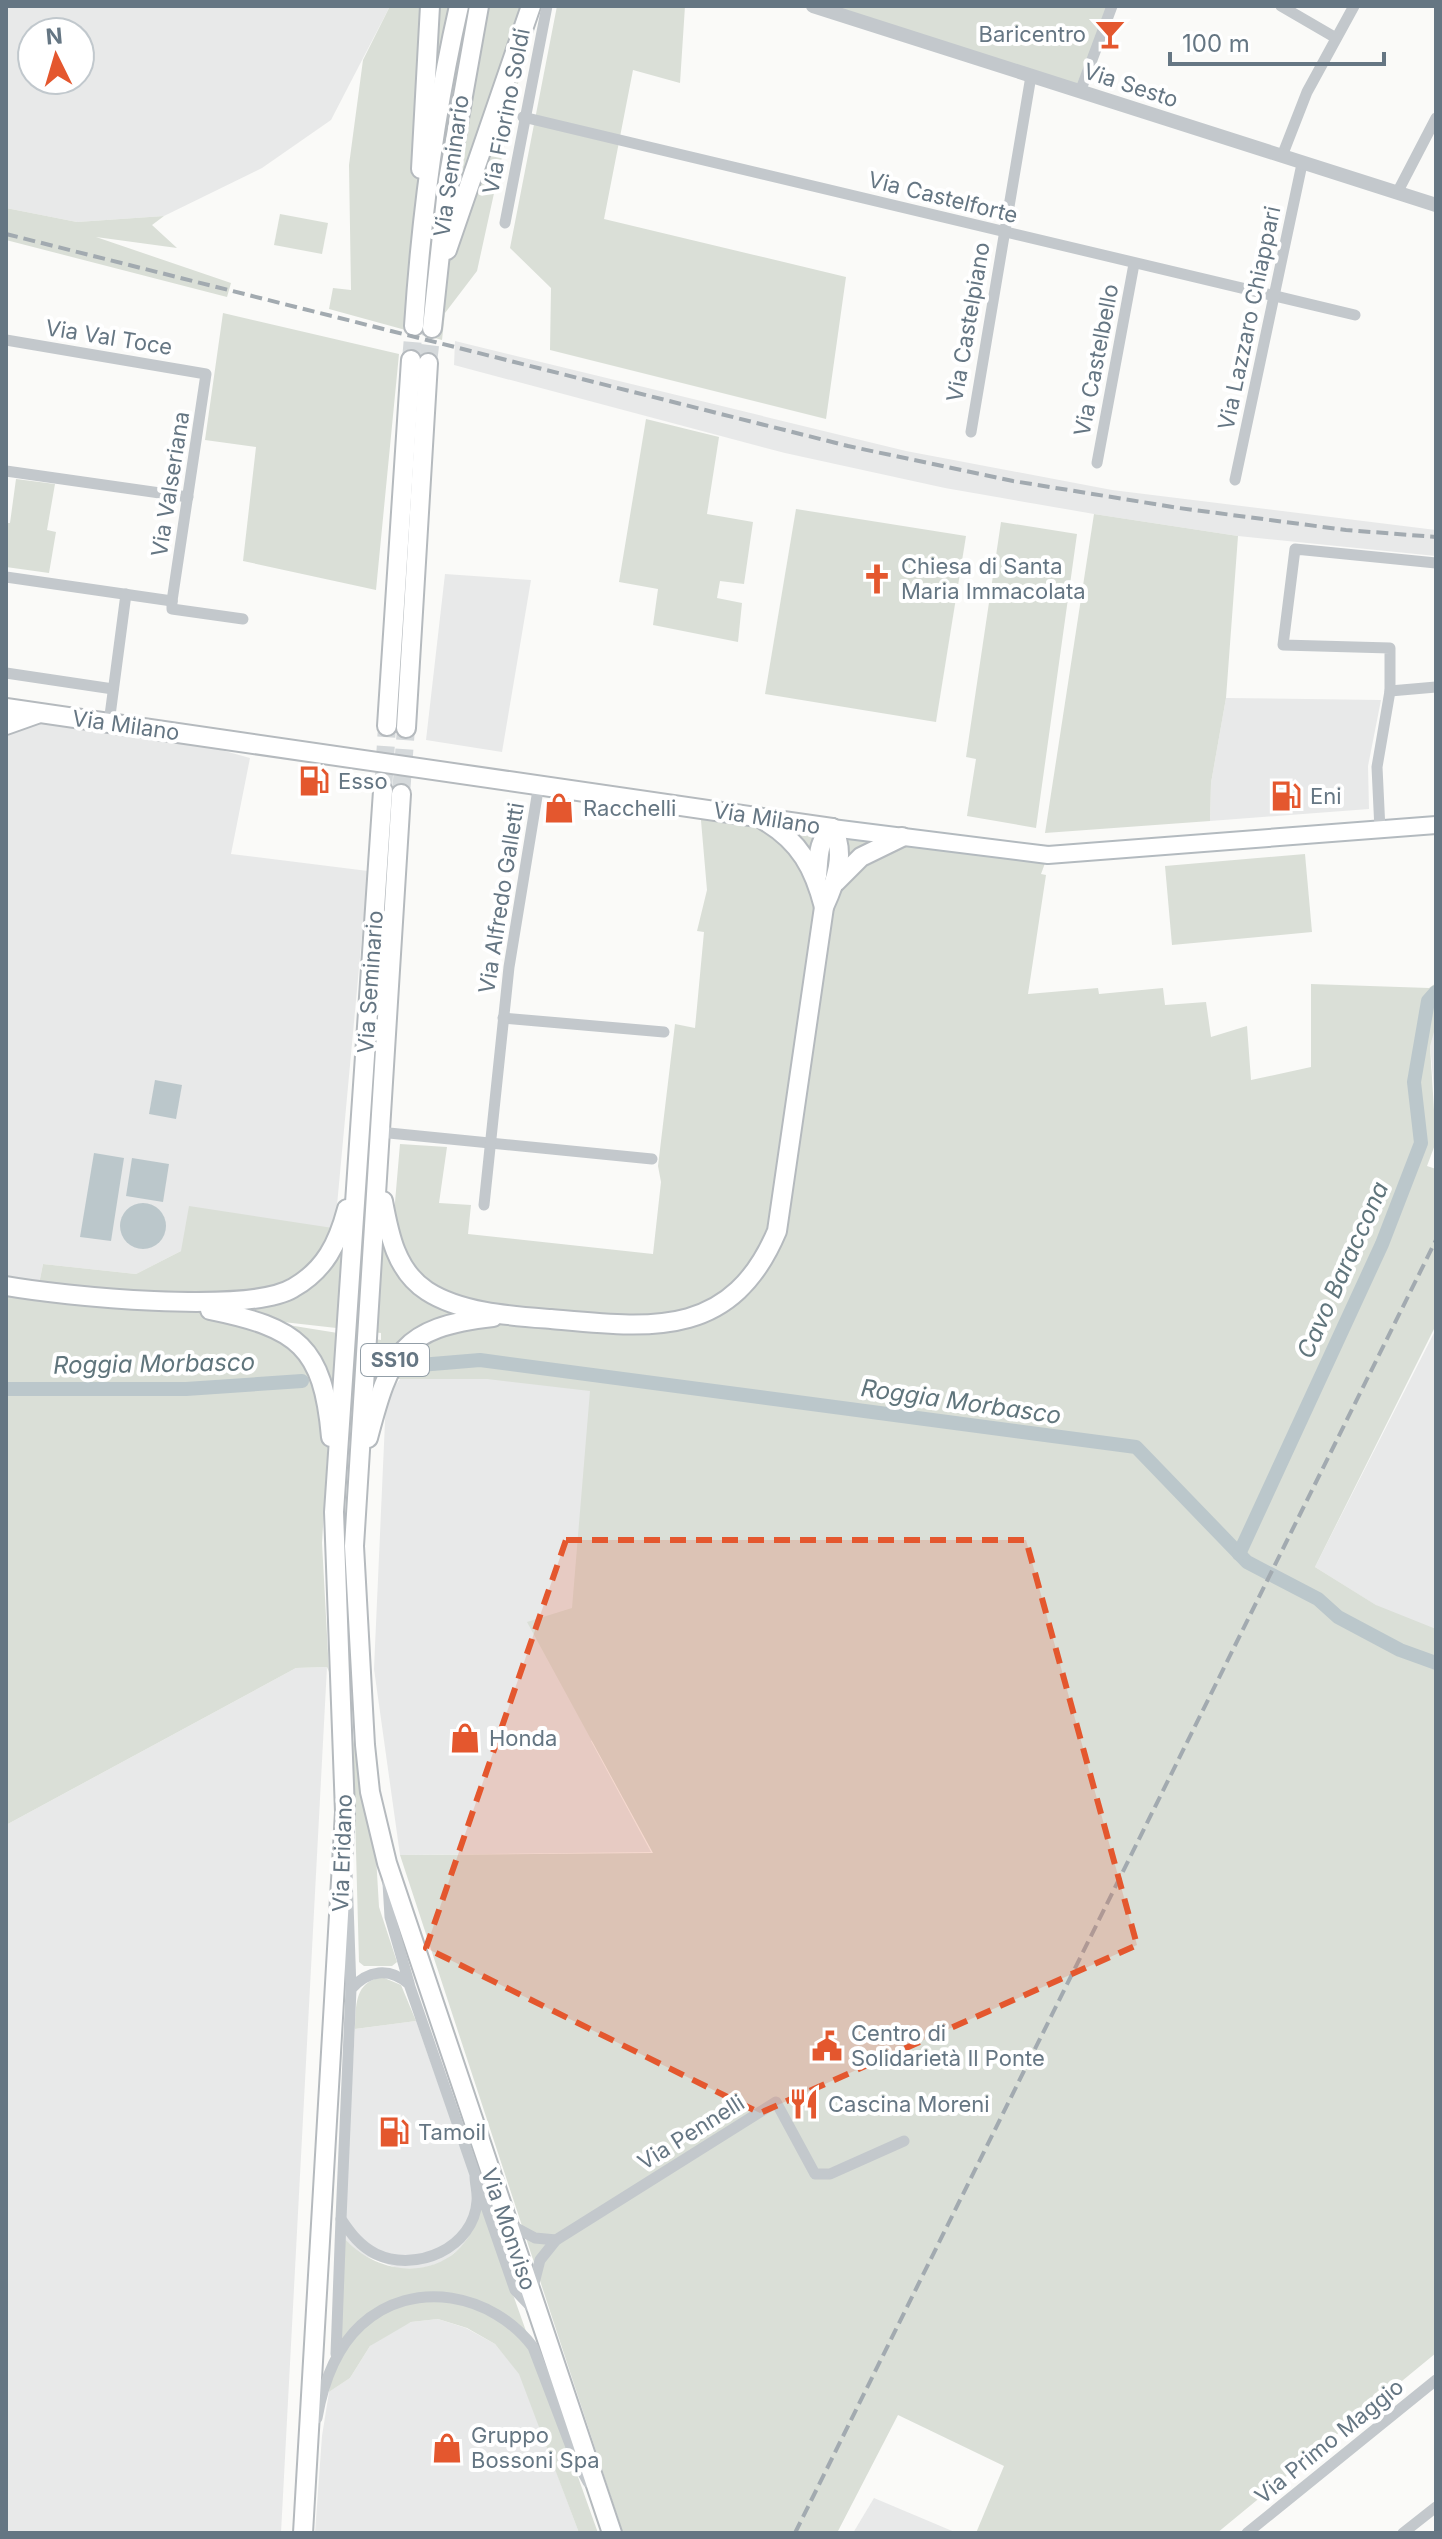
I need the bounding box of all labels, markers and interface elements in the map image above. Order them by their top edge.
north arrow [16,16,96,96]
scale bar [1170,16,1384,66]
bar icon: Baricentro [1093,17,1127,51]
place label: Baricentro [979,21,1086,47]
text: N [45,22,64,50]
street label: Via Fiorino Soldi [477,26,535,196]
text: 100 m [1182,29,1250,58]
street label: Via Sesto [1080,58,1182,112]
street label: Via Seminario [428,93,474,239]
street label: Via Castelforte [865,166,1021,228]
street label: Via Lazzaro Chiappari [1213,204,1285,432]
street label: Via Castelpiano [941,240,995,404]
street label: Via Castelbello [1069,282,1123,438]
street label: Via Val Toce [44,314,174,360]
street label: Via Valseriana [146,409,194,559]
place label: Chiesa di Santa Maria Immacolata [901,553,1086,604]
church icon: Chiesa di Santa Maria Immacolata [860,562,894,596]
street label: Via Milano [71,705,181,745]
fuel station icon: Esso [297,764,331,798]
place label: Esso [338,768,388,794]
fuel station icon: Eni [1269,779,1303,813]
place label: Eni [1310,783,1342,809]
shop icon: Racchelli [542,791,576,825]
place label: Racchelli [583,795,676,821]
street label: Via Milano [712,797,822,839]
street label: Via Alfredo Galletti [473,801,529,995]
street label: Via Seminario [352,910,388,1054]
water label: Cavo Baraccona [1291,1177,1395,1363]
road number: SS10 [361,1344,429,1376]
water label: Roggia Morbasco [53,1347,255,1380]
water label: Roggia Morbasco [859,1373,1063,1430]
shop icon: Honda [448,1721,482,1755]
place label: Honda [489,1725,557,1751]
street label: Via Eridano [327,1793,357,1913]
place label: Centro di Solidarietà Il Ponte [851,2020,1045,2071]
public building icon: Centro di Solidarietà Il Ponte [810,2029,844,2063]
restaurant icon: Cascina Moreni [787,2087,821,2121]
street label: Via Pennelli [633,2089,749,2175]
place label: Cascina Moreni [828,2091,990,2117]
fuel station icon: Tamoil [377,2115,411,2149]
place label: Tamoil [418,2119,486,2145]
street label: Via Monviso [476,2165,542,2293]
street label: Via Primo Maggio [1250,2373,1408,2509]
place label: Gruppo Bossoni Spa [471,2422,600,2473]
shop icon: Gruppo Bossoni Spa [430,2431,464,2465]

